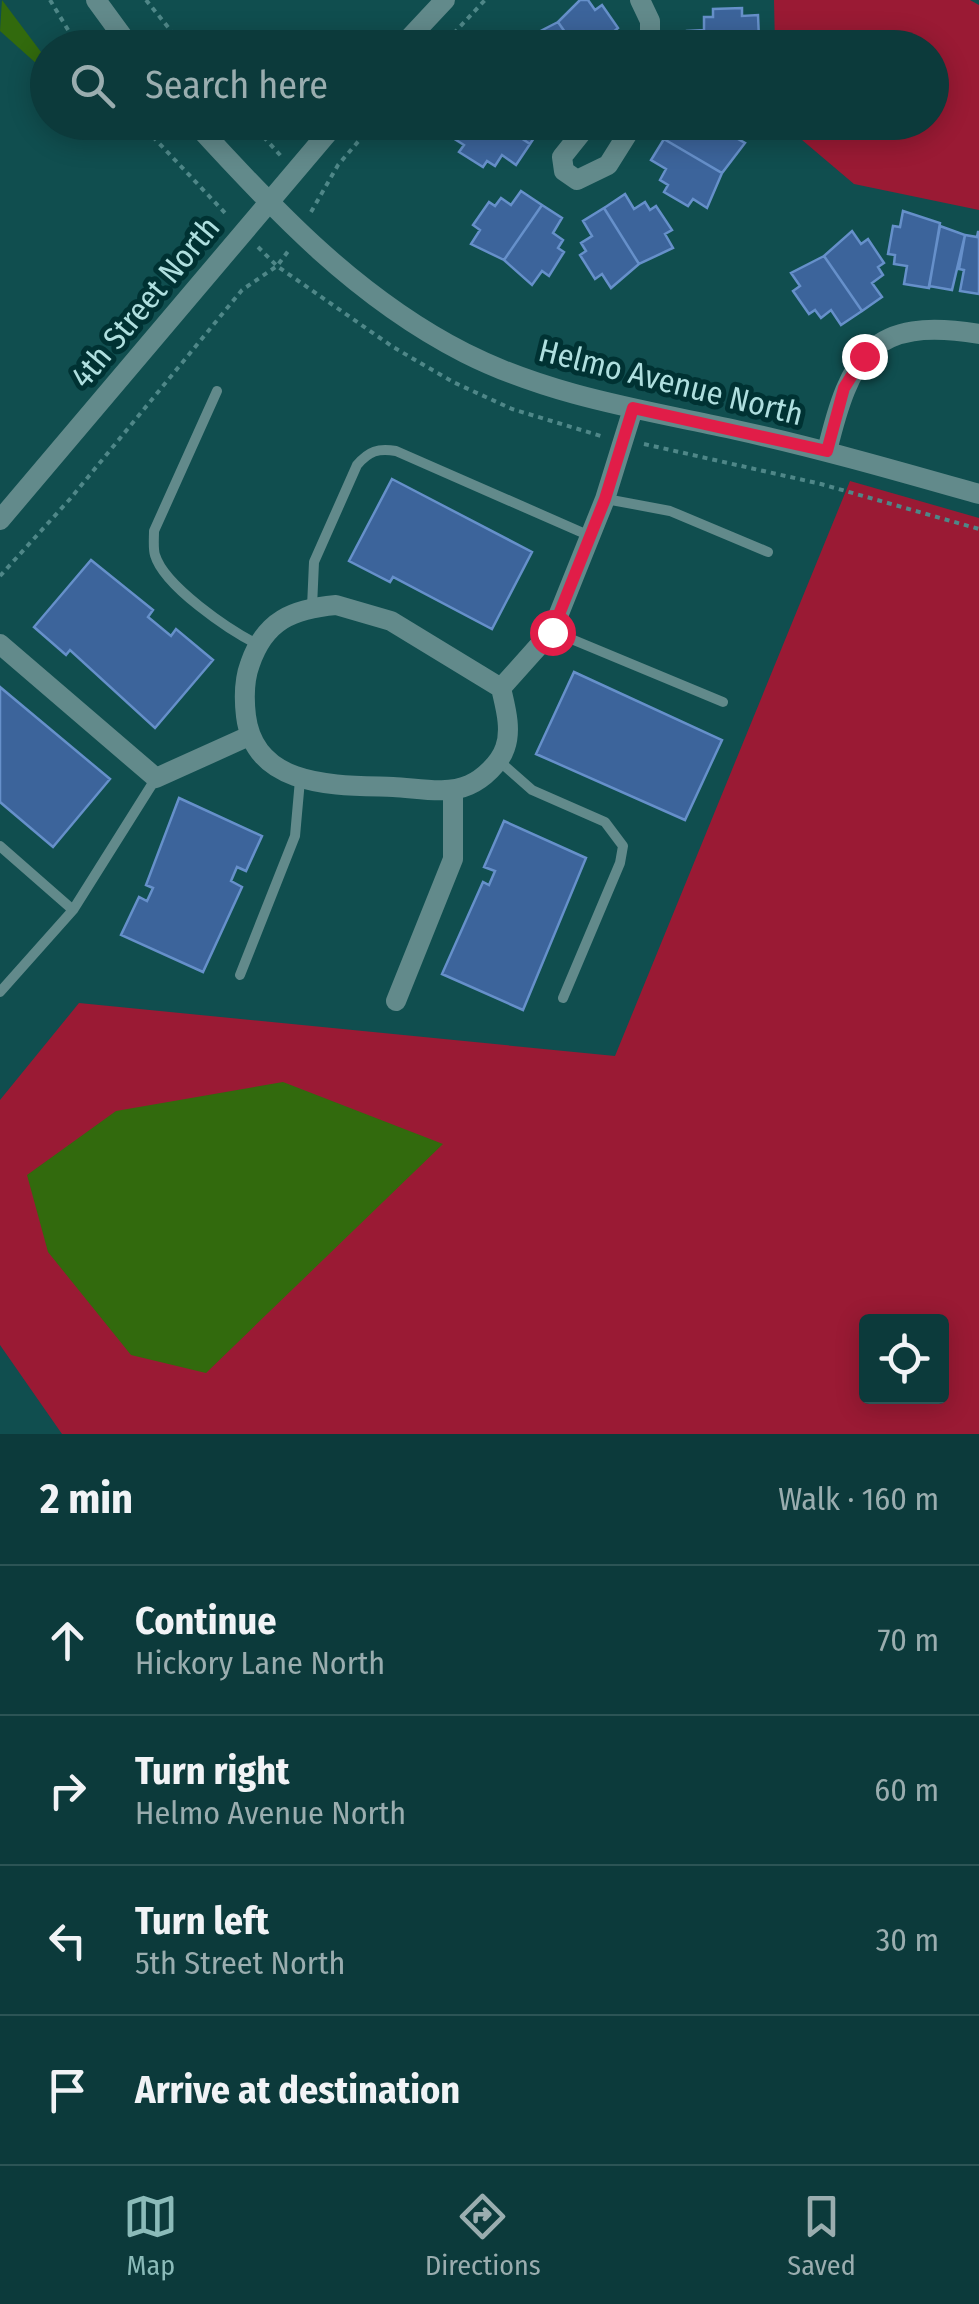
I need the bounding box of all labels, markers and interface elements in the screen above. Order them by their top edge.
search box [30,30,949,140]
icon: search [65,58,120,113]
text: Search here [145,62,328,108]
street label: 4th Street North [63,209,227,395]
street label: Helmo Avenue North [535,331,807,433]
route end [842,334,888,380]
route start [530,610,576,656]
map controls [859,1314,949,1404]
button: locate [859,1314,949,1404]
text: 2 min [40,1474,133,1524]
text: Walk · 160 m [778,1480,939,1518]
text: Continue [135,1598,276,1644]
icon: ahead [40,1613,95,1668]
text: 70 m [878,1621,939,1659]
text: Hickory Lane North [135,1644,385,1682]
text: Turn right [135,1748,289,1794]
icon: right [40,1763,95,1818]
text: 60 m [874,1771,939,1809]
text: Helmo Avenue North [135,1794,406,1832]
text: Turn left [135,1898,269,1944]
icon: left [40,1913,95,1968]
text: 30 m [876,1921,939,1959]
text: 5th Street North [135,1944,345,1982]
icon: arrive [40,2063,95,2118]
text: Arrive at destination [135,2067,460,2113]
tab: Map [123,2189,178,2282]
tab: Directions [425,2189,541,2282]
tab: Saved [787,2189,856,2282]

